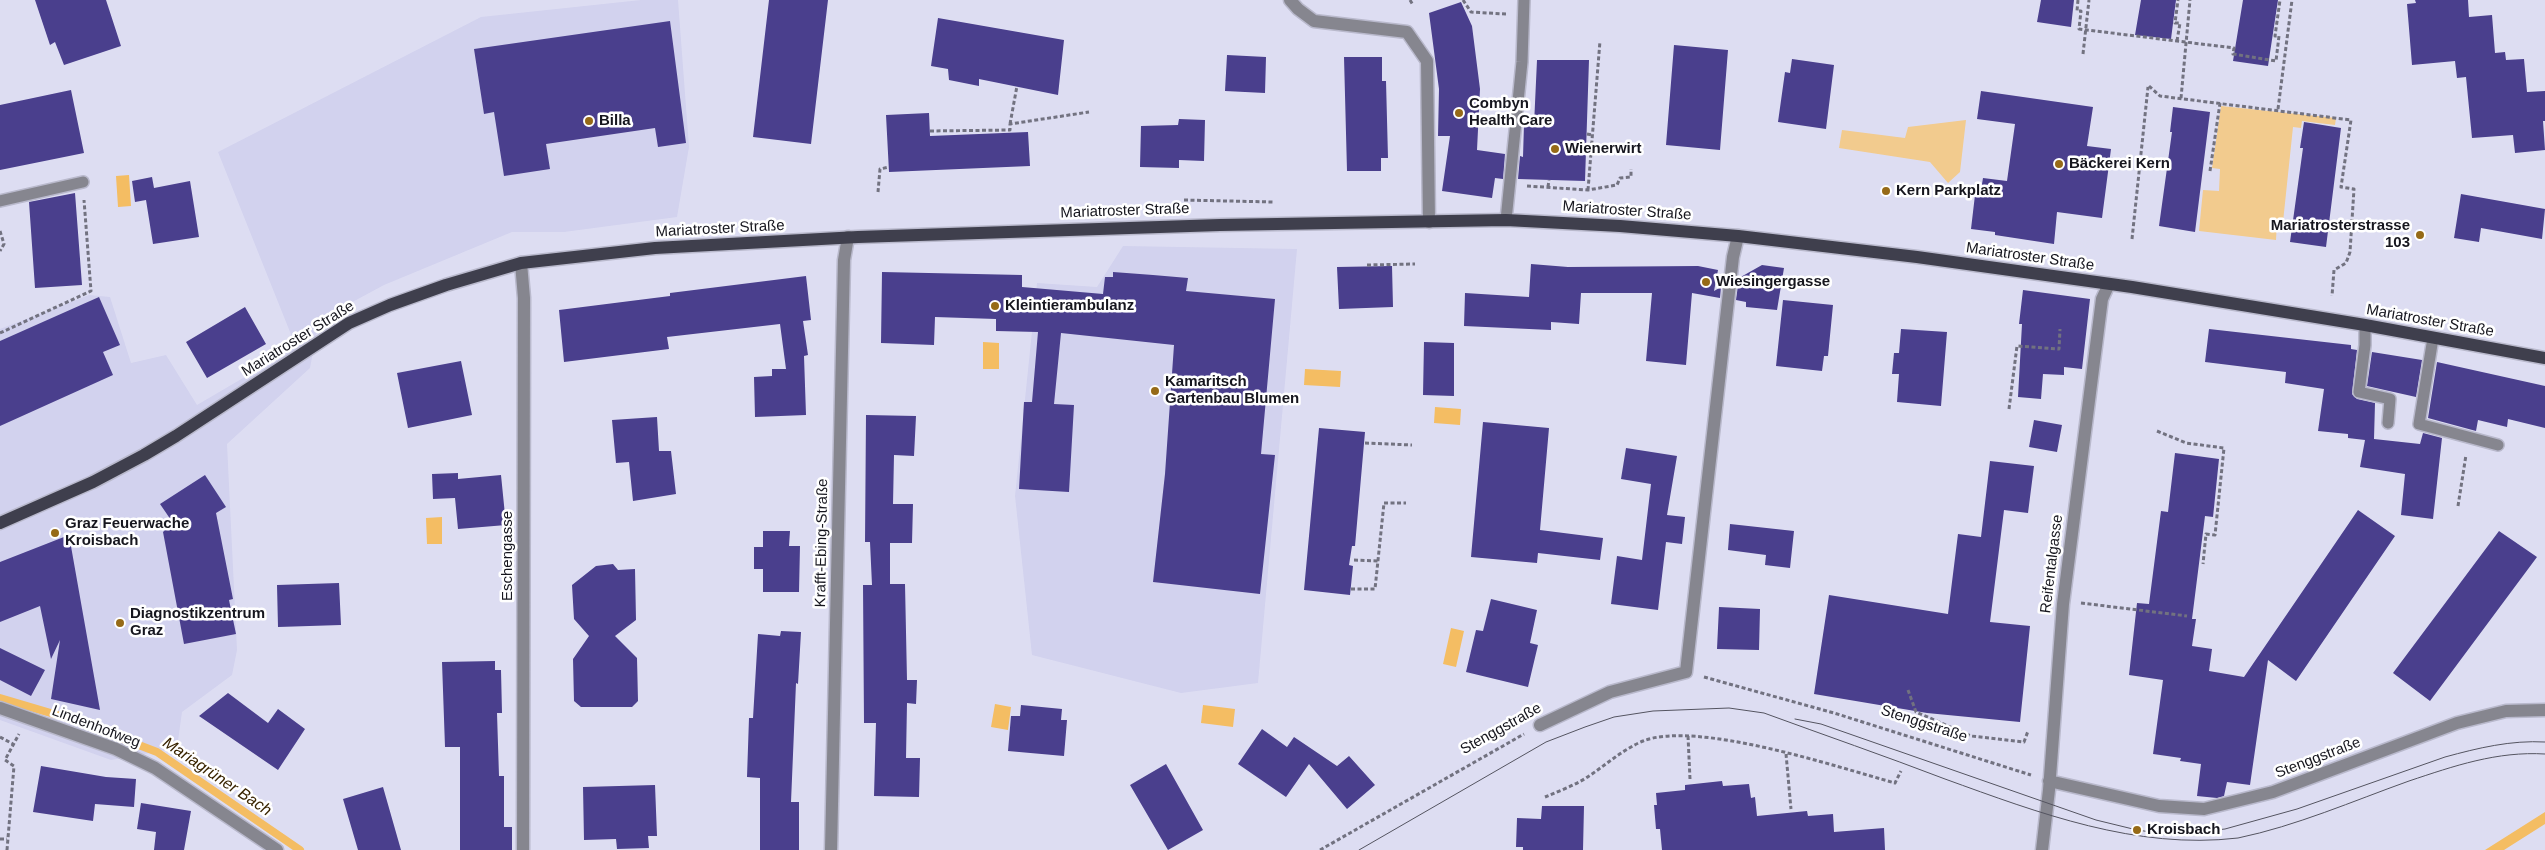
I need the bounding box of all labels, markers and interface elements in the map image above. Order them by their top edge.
place label: Combyn Health Care [1469,95,1552,130]
marker: Combyn Health Care [1453,107,1465,119]
place label: Billa [599,112,631,130]
marker: Billa [583,115,595,127]
place label: Wienerwirt [1565,140,1642,158]
marker: Wienerwirt [1549,143,1561,155]
place label: Bäckerei Kern [2069,155,2170,173]
marker: Bäckerei Kern [2053,158,2065,170]
place label: Kern Parkplatz [1896,182,2001,200]
marker: Kern Parkplatz [1880,185,1892,197]
street label: Mariatroster Straße [1562,198,1692,224]
street label: Mariatroster Straße [1060,200,1190,222]
street label: Mariatroster Straße [655,217,785,241]
place label: Mariatrosterstrasse 103 [2271,217,2410,252]
marker: Mariatrosterstrasse 103 [2414,229,2426,241]
street label: Mariatroster Straße [1965,239,2095,275]
place label: Wiesingergasse [1716,273,1830,291]
marker: Wiesingergasse [1700,276,1712,288]
street label: Mariatroster Straße [238,297,358,381]
place label: Kleintierambulanz [1005,297,1134,315]
marker: Kleintierambulanz [989,300,1001,312]
street label: Mariatroster Straße [2365,301,2495,341]
place label: Kamaritsch Gartenbau Blumen [1165,373,1299,408]
marker: Kamaritsch Gartenbau Blumen [1149,385,1161,397]
street label: Krafft-Ebing-Straße [812,478,832,608]
street label: Eschengasse [499,511,517,601]
street label: Reifentalgasse [2037,514,2067,614]
place label: Graz Feuerwache Kroisbach [65,515,189,550]
marker: Graz Feuerwache Kroisbach [49,527,61,539]
place label: Diagnostikzentrum Graz [130,605,265,640]
marker: Diagnostikzentrum Graz [114,617,126,629]
street label: Stenggstraße [1457,699,1545,759]
street label: Lindenhofweg [49,702,143,752]
street label: Stenggstraße [1878,702,1970,746]
water label: Mariagrüner Bach [159,733,275,821]
street label: Stenggstraße [2273,733,2363,783]
place label: Kroisbach [2147,821,2220,839]
marker: Kroisbach [2131,824,2143,836]

